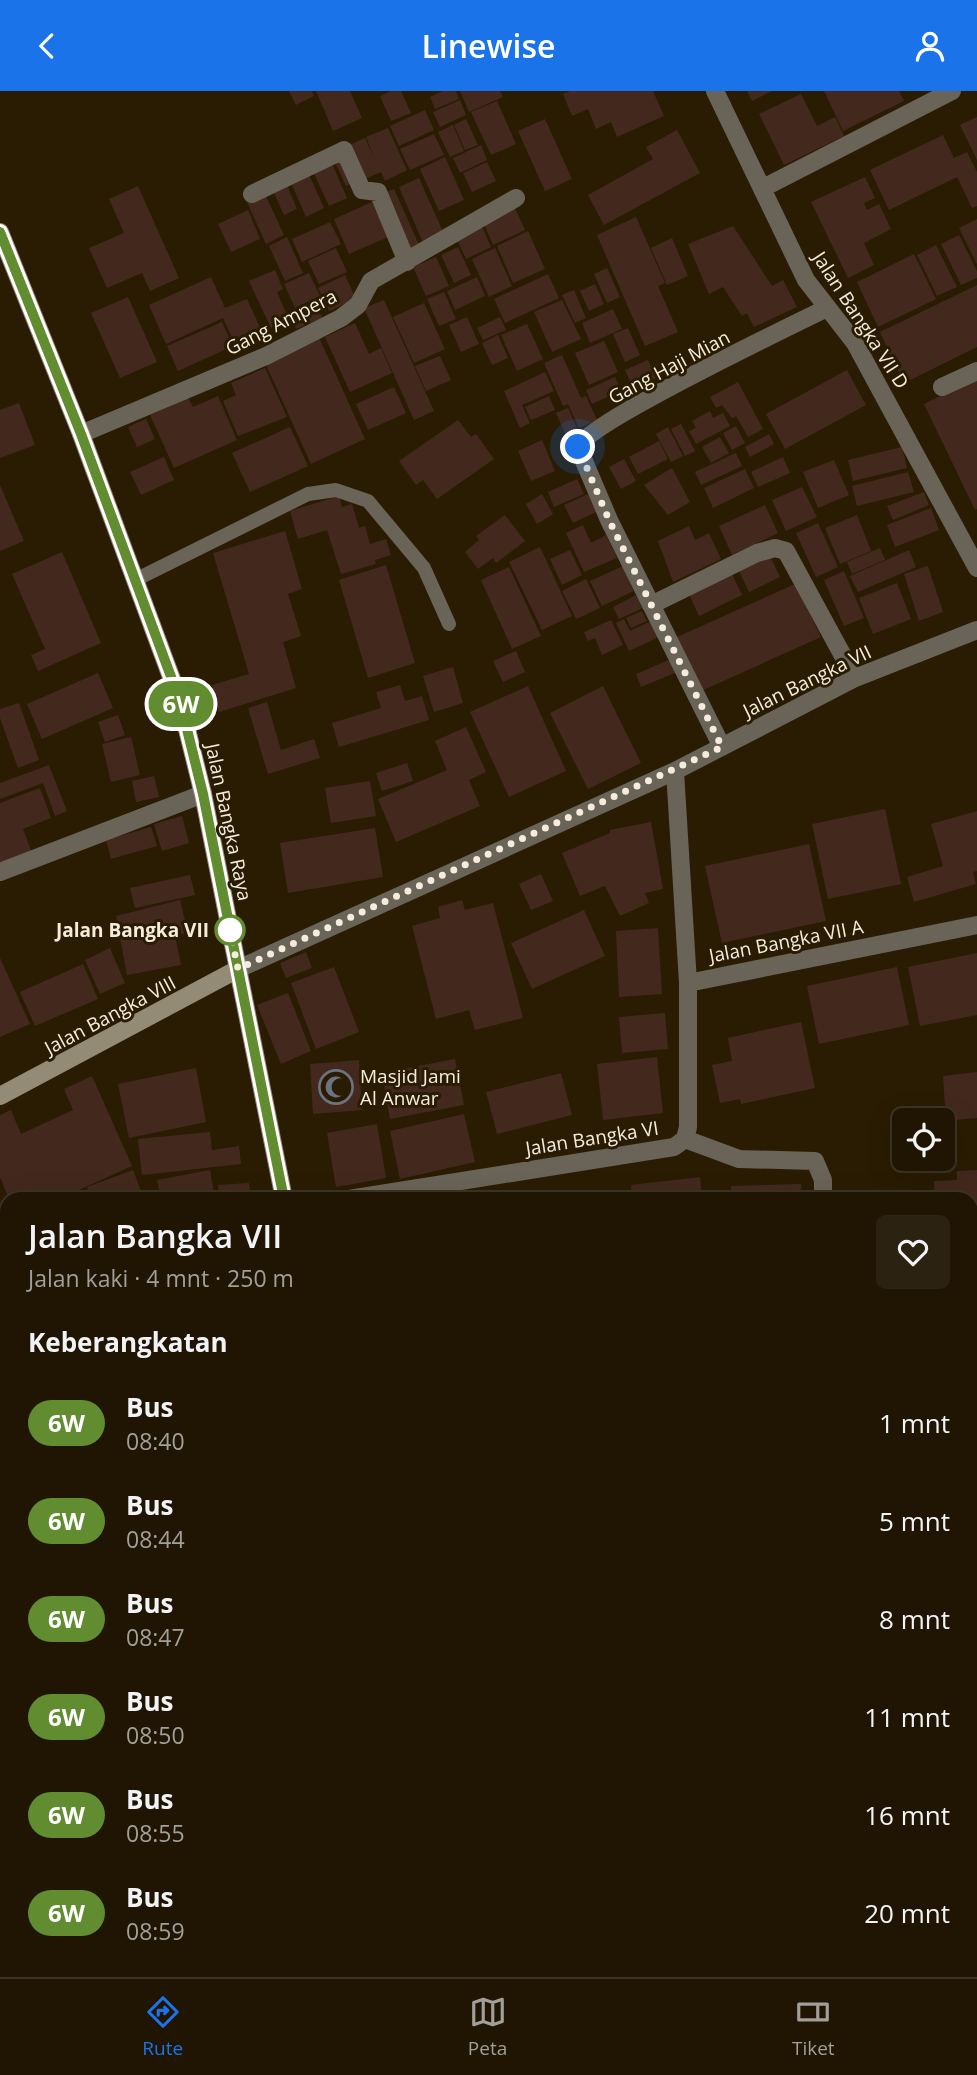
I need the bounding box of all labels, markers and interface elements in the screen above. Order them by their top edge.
text: Linewise [421,24,556,67]
icon: back [28,27,66,65]
icon: person [911,27,949,65]
street label: Jalan Bangka VII D [806,245,915,394]
street label: Gang Ampera [221,283,341,361]
street label: Gang Haji Mian [604,324,734,410]
your location [560,429,595,464]
street label: Jalan Bangka VII [737,639,876,724]
line badge: 6W [150,681,212,727]
text: 6W [163,687,199,720]
street label: Jalan Bangka Raya [199,739,258,903]
street label: Jalan Bangka VII A [705,913,865,969]
marker: Jalan Bangka VII [215,915,245,945]
place label: Jalan Bangka VII [54,917,209,943]
street label: Jalan Bangka VIII [38,969,180,1061]
place label: Masjid Jami Al Anwar [360,1063,461,1111]
mosque icon: Masjid Jami Al Anwar [317,1068,355,1106]
map controls [892,1108,955,1171]
button: locate [892,1108,955,1171]
street label: Jalan Bangka VI [522,1115,660,1162]
text: Jalan Bangka VII [28,1213,282,1258]
button: heart [876,1215,950,1289]
text: Jalan kaki · 4 mnt · 250 m [28,1262,294,1294]
text: Keberangkatan [28,1324,228,1360]
text: Bus [126,1389,173,1425]
text: 1 mnt [879,1405,950,1441]
text: 6W [48,1406,85,1439]
text: 08:40 [126,1425,185,1457]
text: Bus [126,1487,173,1523]
text: 5 mnt [879,1503,950,1539]
text: 6W [48,1504,85,1537]
text: 08:44 [126,1523,185,1555]
text: Bus [126,1585,173,1621]
text: 8 mnt [879,1601,950,1637]
text: 6W [48,1602,85,1635]
text: 08:47 [126,1621,185,1653]
text: Bus [126,1683,173,1719]
text: 11 mnt [864,1699,950,1735]
text: 6W [48,1700,85,1733]
text: 08:50 [126,1719,185,1751]
text: Bus [126,1781,173,1817]
text: 16 mnt [864,1797,950,1833]
text: 6W [48,1798,85,1831]
text: 08:55 [126,1817,185,1849]
text: Bus [126,1879,173,1915]
text: 20 mnt [864,1895,950,1931]
text: 6W [48,1896,85,1929]
text: 08:59 [126,1915,185,1947]
tab: Rute [142,1993,183,2061]
tab: Peta [468,1993,507,2061]
tab: Tiket [792,1993,835,2061]

